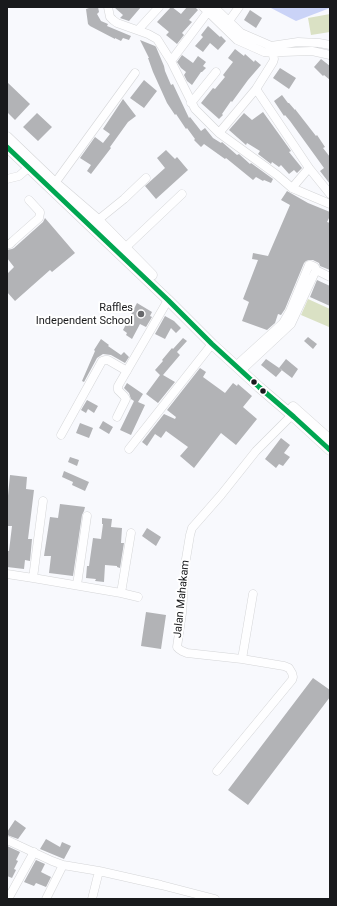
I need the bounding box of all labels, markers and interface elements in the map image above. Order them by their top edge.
place label: Raffles Independent School [36,301,133,327]
marker: Raffles Independent School [136,309,146,319]
unlabelled marker [249,377,259,387]
unlabelled marker [258,386,268,396]
street label: Jalan Mahakam [171,559,193,639]

